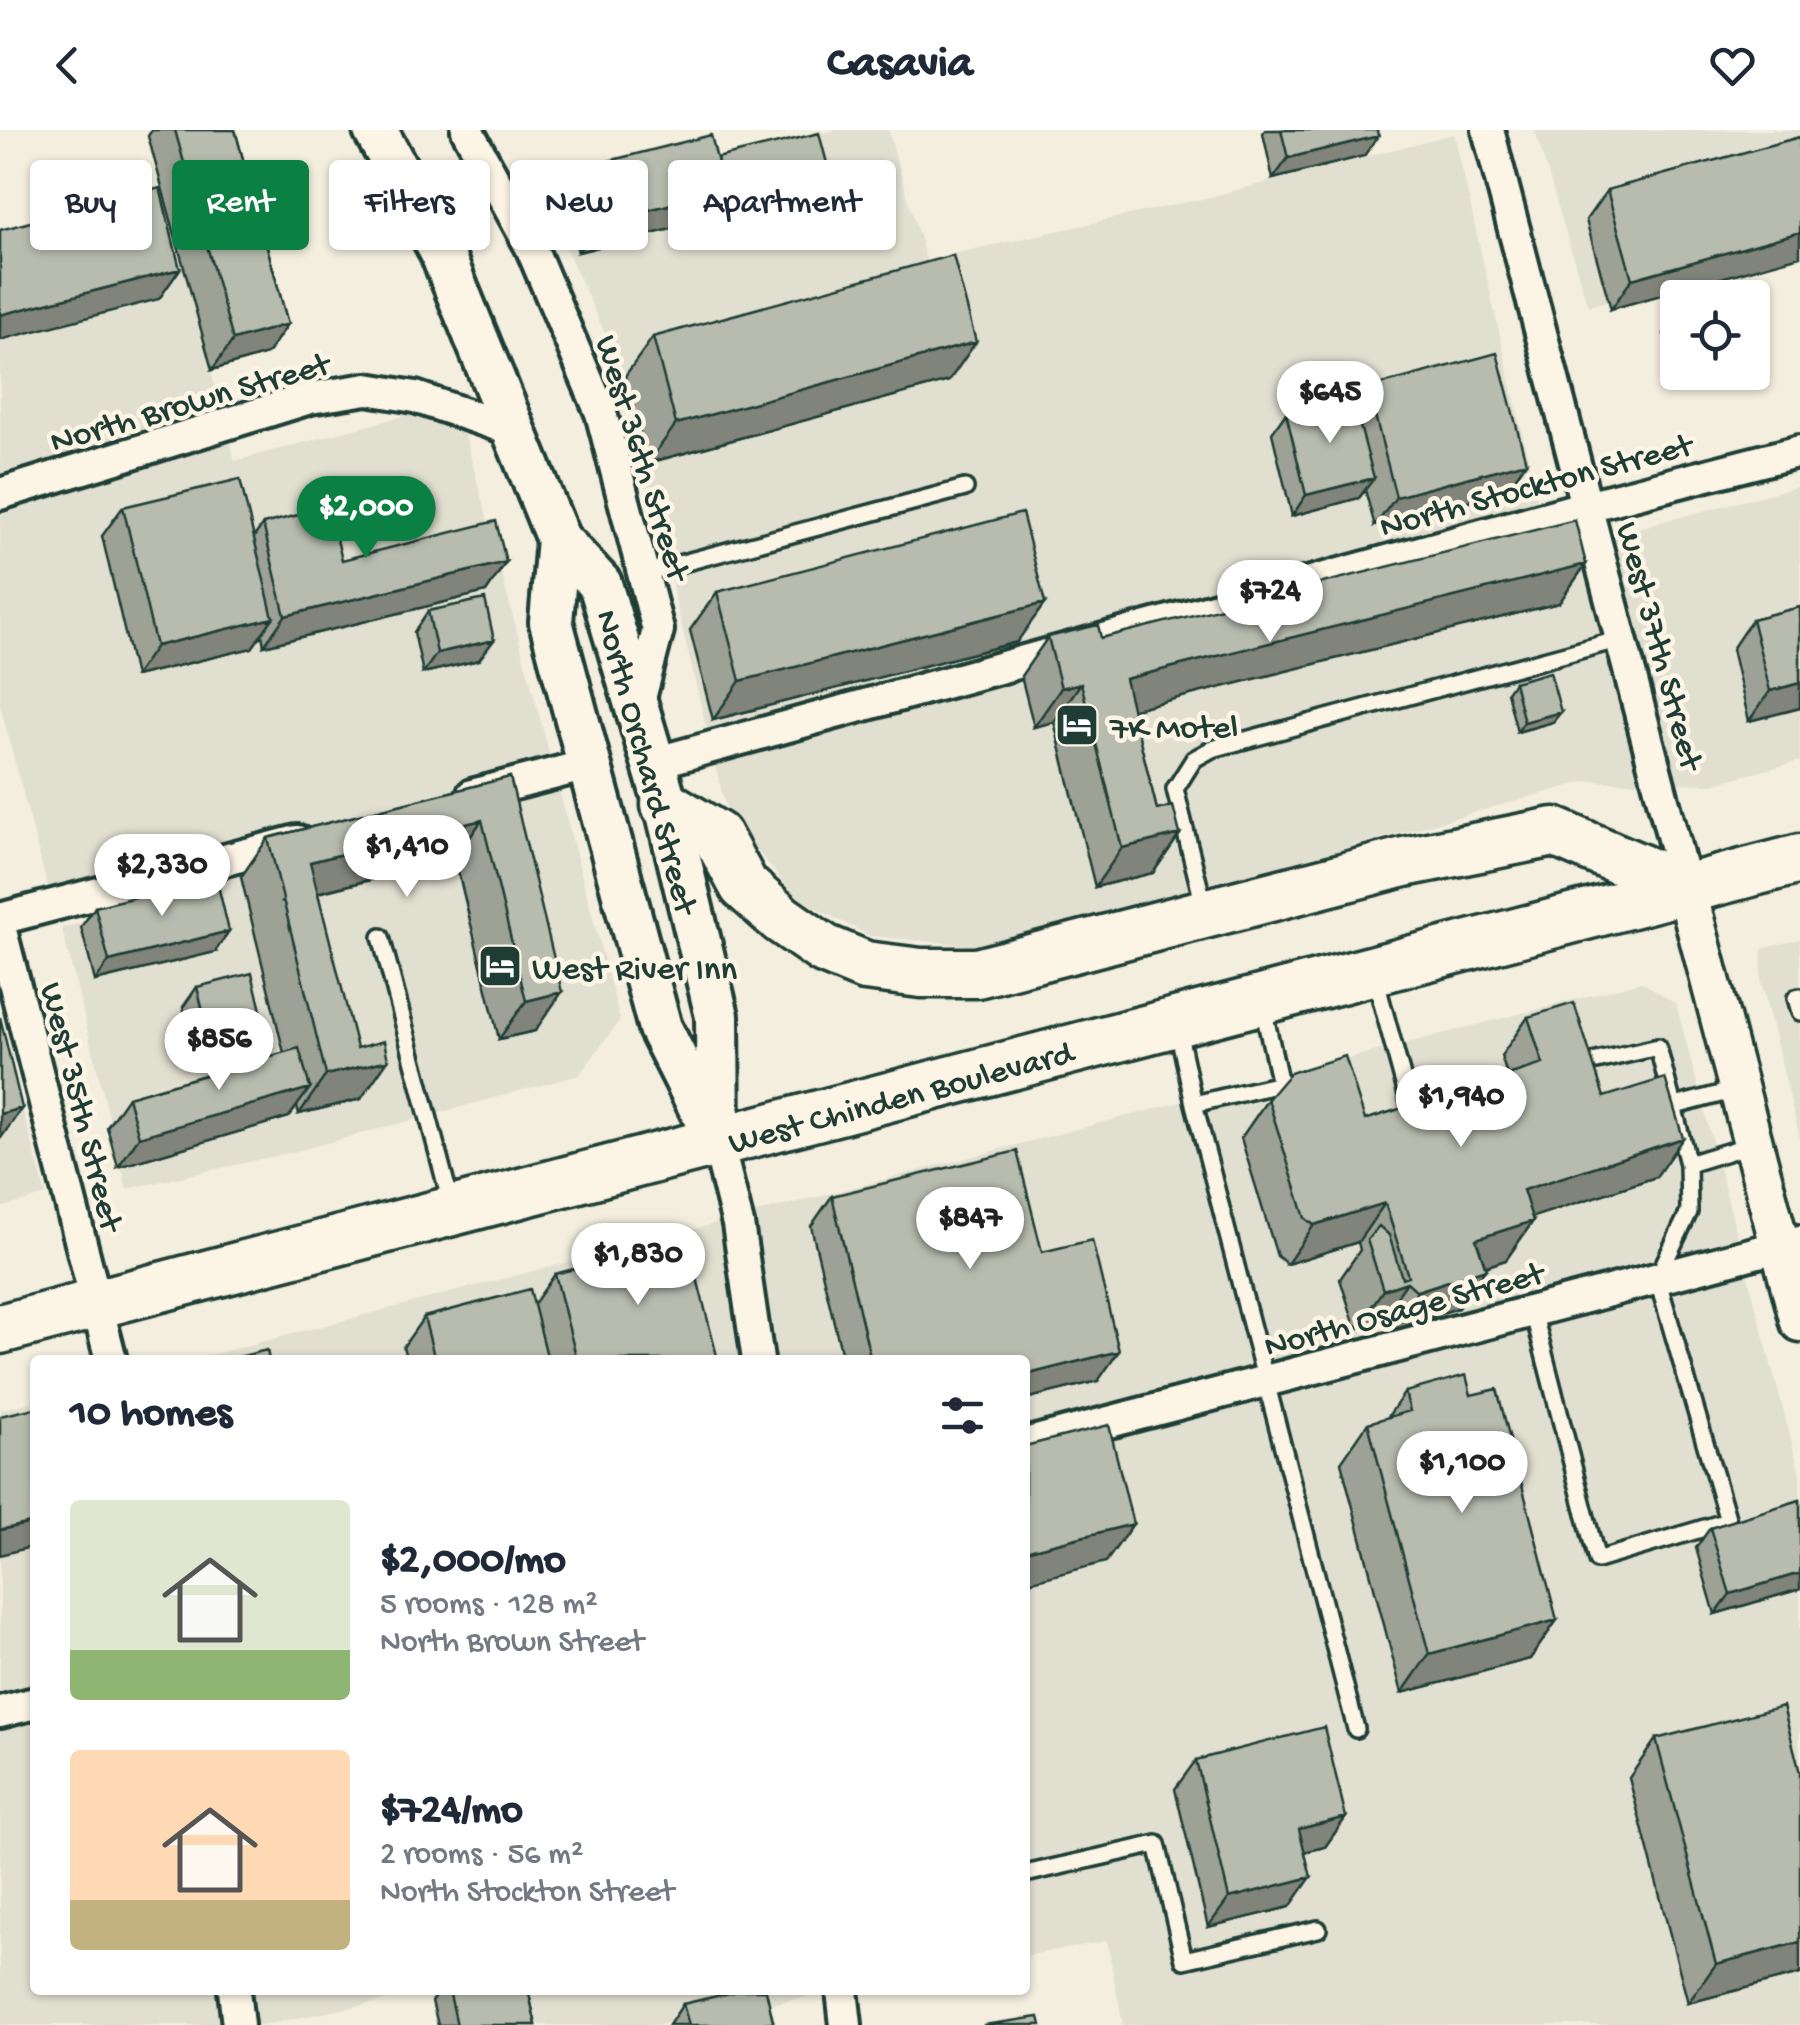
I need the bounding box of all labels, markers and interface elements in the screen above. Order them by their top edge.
icon: back [40,38,95,93]
icon: heart [1705,38,1760,93]
text: Casavia [827,39,973,92]
chip: Buy [30,160,152,250]
chip: Rent [172,160,309,250]
chip: Filters [329,160,490,250]
chip: New [510,160,648,250]
chip: Apartment [668,160,896,250]
map controls [1660,280,1770,390]
button: locate [1660,280,1770,390]
street label: West 36th Street [583,331,697,589]
street label: North Brown Street [46,345,337,465]
pin: $645 [1271,361,1389,446]
text: $645 [1299,374,1361,412]
street label: North Stockton Street [1376,426,1700,550]
pin: $2,000 [285,476,447,561]
text: $2,000 [319,489,413,527]
street label: West 37th Street [1604,518,1710,777]
pin: $724 [1211,560,1329,645]
text: $724 [1239,573,1301,611]
street label: North Orchard Street [583,606,705,921]
hotel icon: 7K Motel [1054,702,1100,748]
place label: 7K Motel [1109,710,1238,751]
pin: $1,410 [326,815,488,900]
text: $1,410 [365,828,449,866]
pin: $2,330 [81,834,243,919]
text: $2,330 [116,847,208,885]
hotel icon: West River Inn [477,943,523,989]
place label: West River Inn [532,951,737,992]
street label: West 35th Street [28,979,130,1238]
pin: $856 [160,1008,278,1093]
text: $856 [187,1021,251,1059]
street label: West Chinden Boulevard [725,1034,1080,1166]
pin: $1,940 [1380,1065,1542,1150]
text: $1,940 [1418,1078,1504,1116]
pin: $847 [911,1187,1029,1272]
text: $847 [938,1200,1002,1238]
pin: $1,830 [557,1223,719,1308]
text: $1,830 [593,1236,683,1274]
street label: North Osage Street [1260,1255,1551,1369]
icon: filters [935,1388,990,1443]
text: 10 homes [70,1391,232,1440]
pin: $1,100 [1381,1431,1543,1516]
text: $1,100 [1419,1444,1505,1482]
text: $2,000/mo [380,1538,566,1587]
icon: home [150,1540,270,1660]
text: 5 rooms · 128 m² [380,1587,598,1625]
text: North Brown Street [380,1625,644,1663]
text: $724/mo [380,1788,523,1837]
icon: home [150,1790,270,1910]
text: 2 rooms · 56 m² [380,1837,584,1875]
text: North Stockton Street [380,1875,674,1913]

